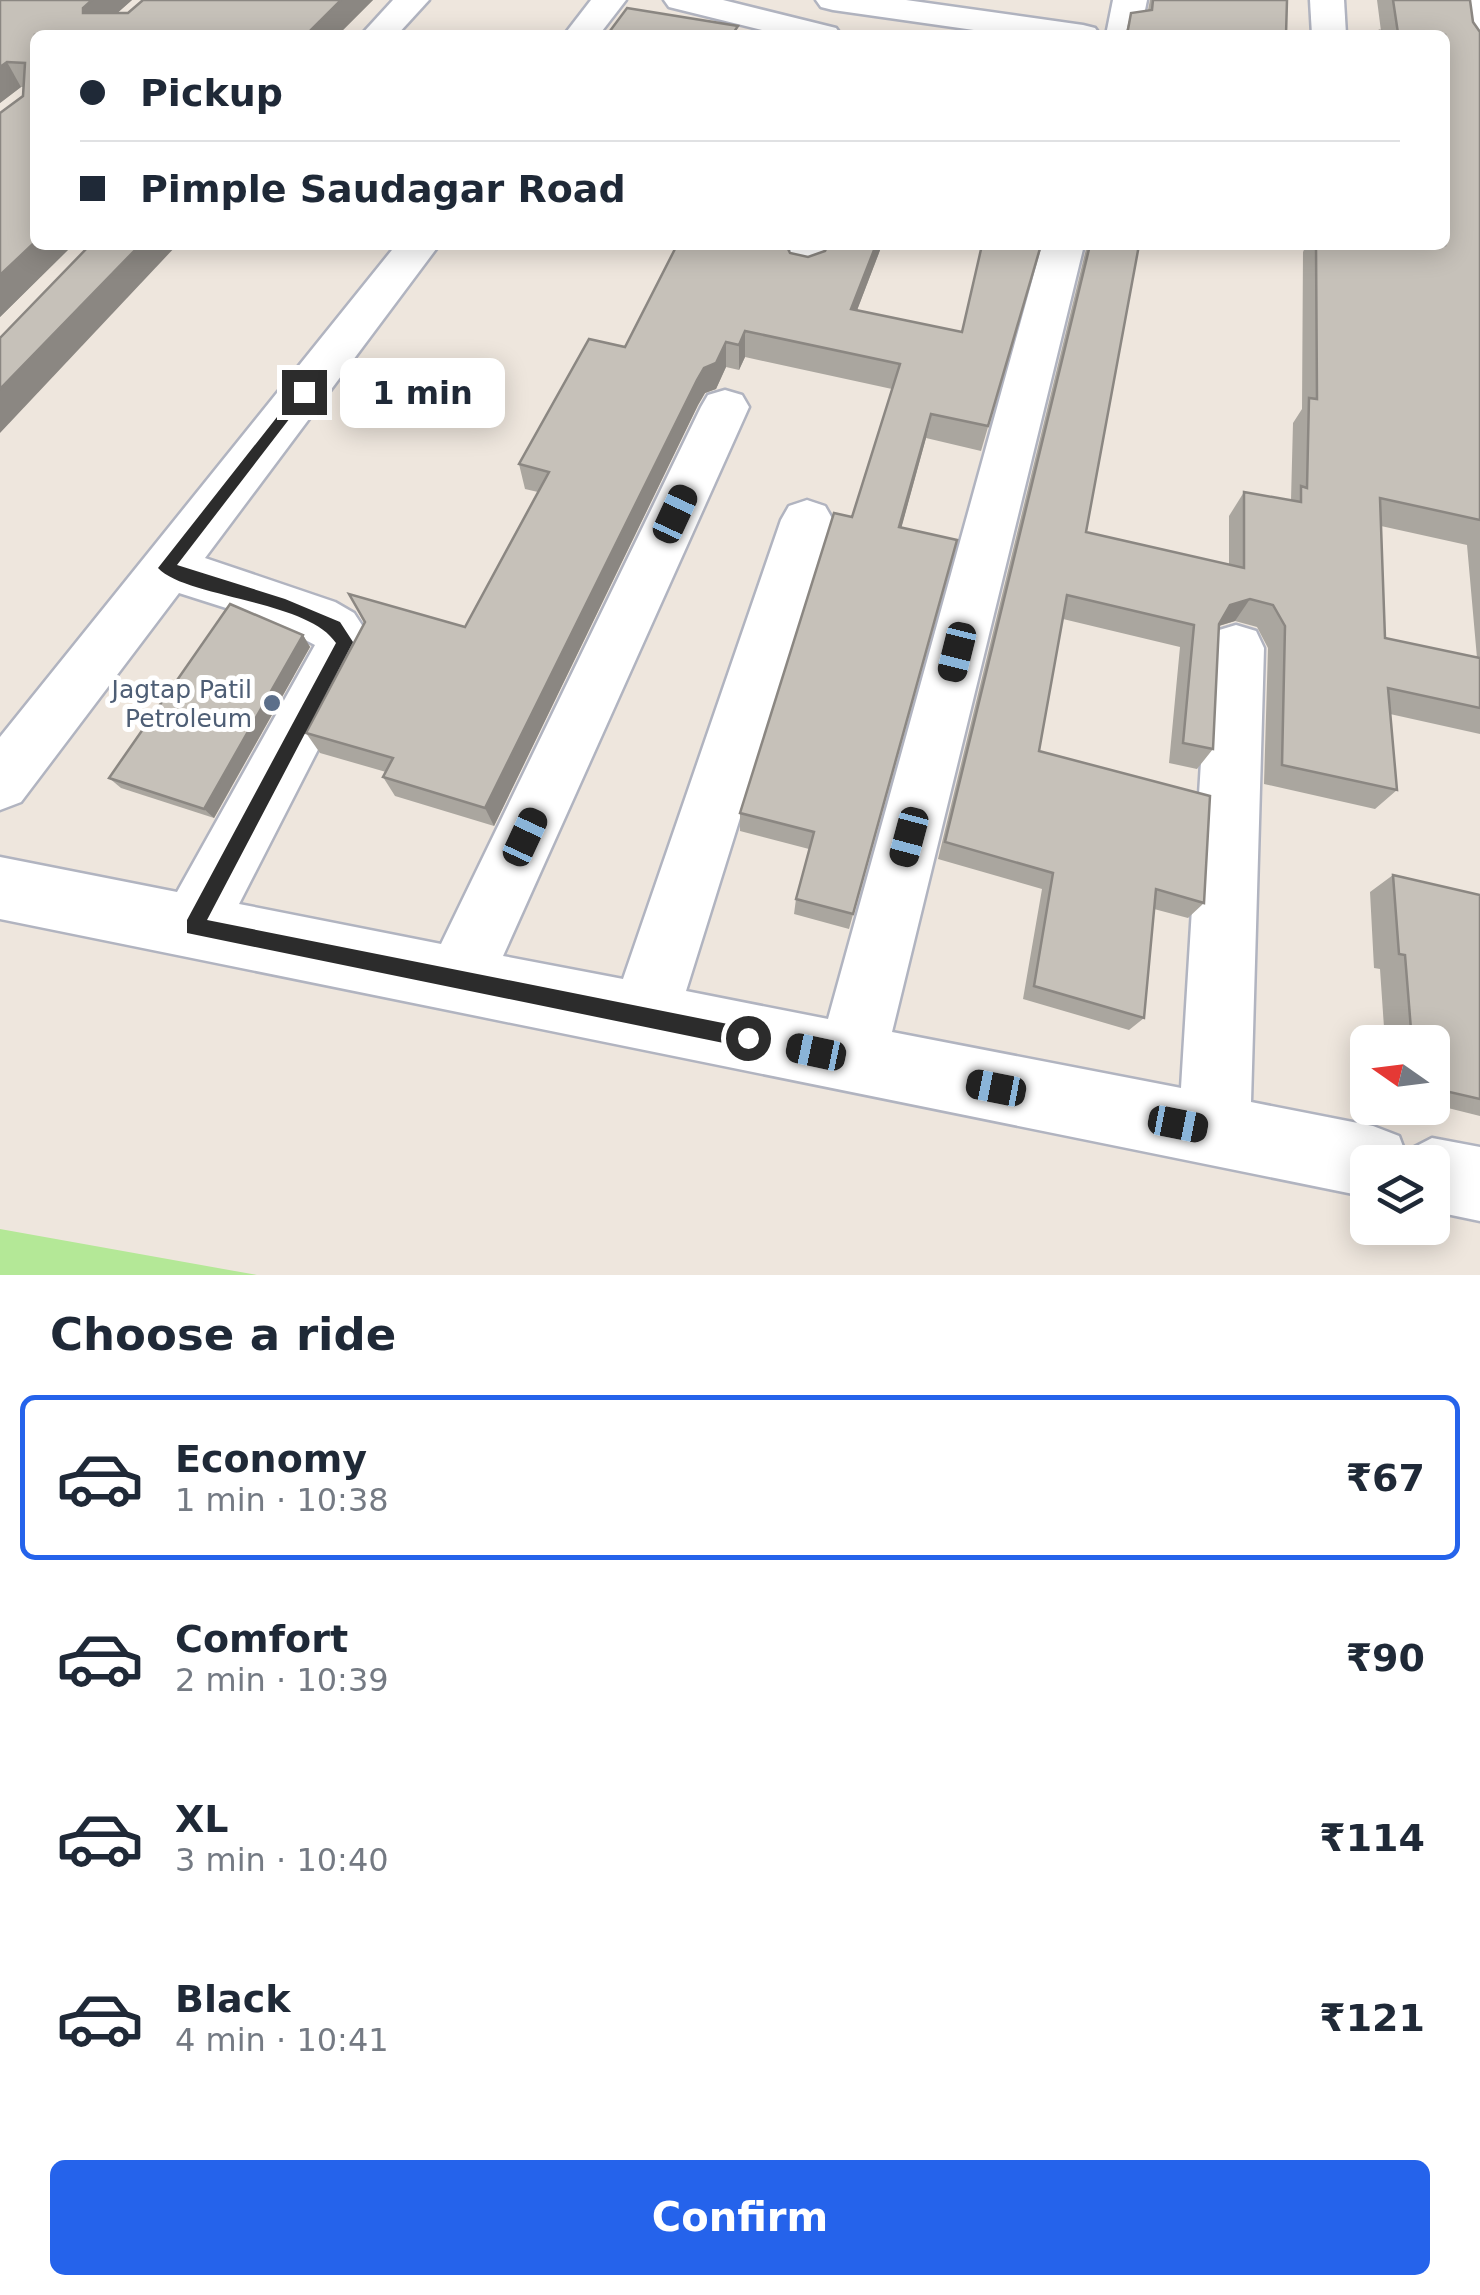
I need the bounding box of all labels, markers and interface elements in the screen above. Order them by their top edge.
text: Pickup [140,71,283,115]
text: Pimple Saudagar Road [140,167,626,211]
callout: 1 min [339,357,504,427]
route end [282,370,327,415]
text: 1 min [372,374,473,412]
car [649,480,701,548]
car [935,619,979,685]
place label: Jagtap Patil Petroleum [110,675,252,733]
marker: Jagtap Patil Petroleum [261,692,283,714]
car [499,803,551,871]
car [887,804,931,870]
route start [726,1016,771,1061]
north arrow [1350,1025,1450,1125]
map controls [1350,1025,1450,1245]
car [784,1031,848,1073]
car [964,1068,1028,1108]
car [1146,1104,1210,1144]
button: layers [1350,1145,1450,1245]
text: Choose a ride [50,1308,396,1361]
icon: car [55,1433,145,1523]
text: Economy [175,1437,367,1481]
text: ₹67 [1346,1456,1425,1500]
text: 1 min · 10:38 [175,1481,389,1519]
icon: car [55,1613,145,1703]
text: Comfort [175,1617,348,1661]
text: ₹90 [1346,1636,1425,1680]
text: 2 min · 10:39 [175,1661,389,1699]
icon: car [55,1793,145,1883]
text: XL [175,1797,229,1841]
text: ₹114 [1319,1816,1425,1860]
text: 3 min · 10:40 [175,1841,389,1879]
icon: car [55,1973,145,2063]
text: Black [175,1977,290,2021]
text: ₹121 [1319,1996,1425,2040]
text: 4 min · 10:41 [175,2021,389,2059]
button: Confirm [50,2160,1430,2275]

